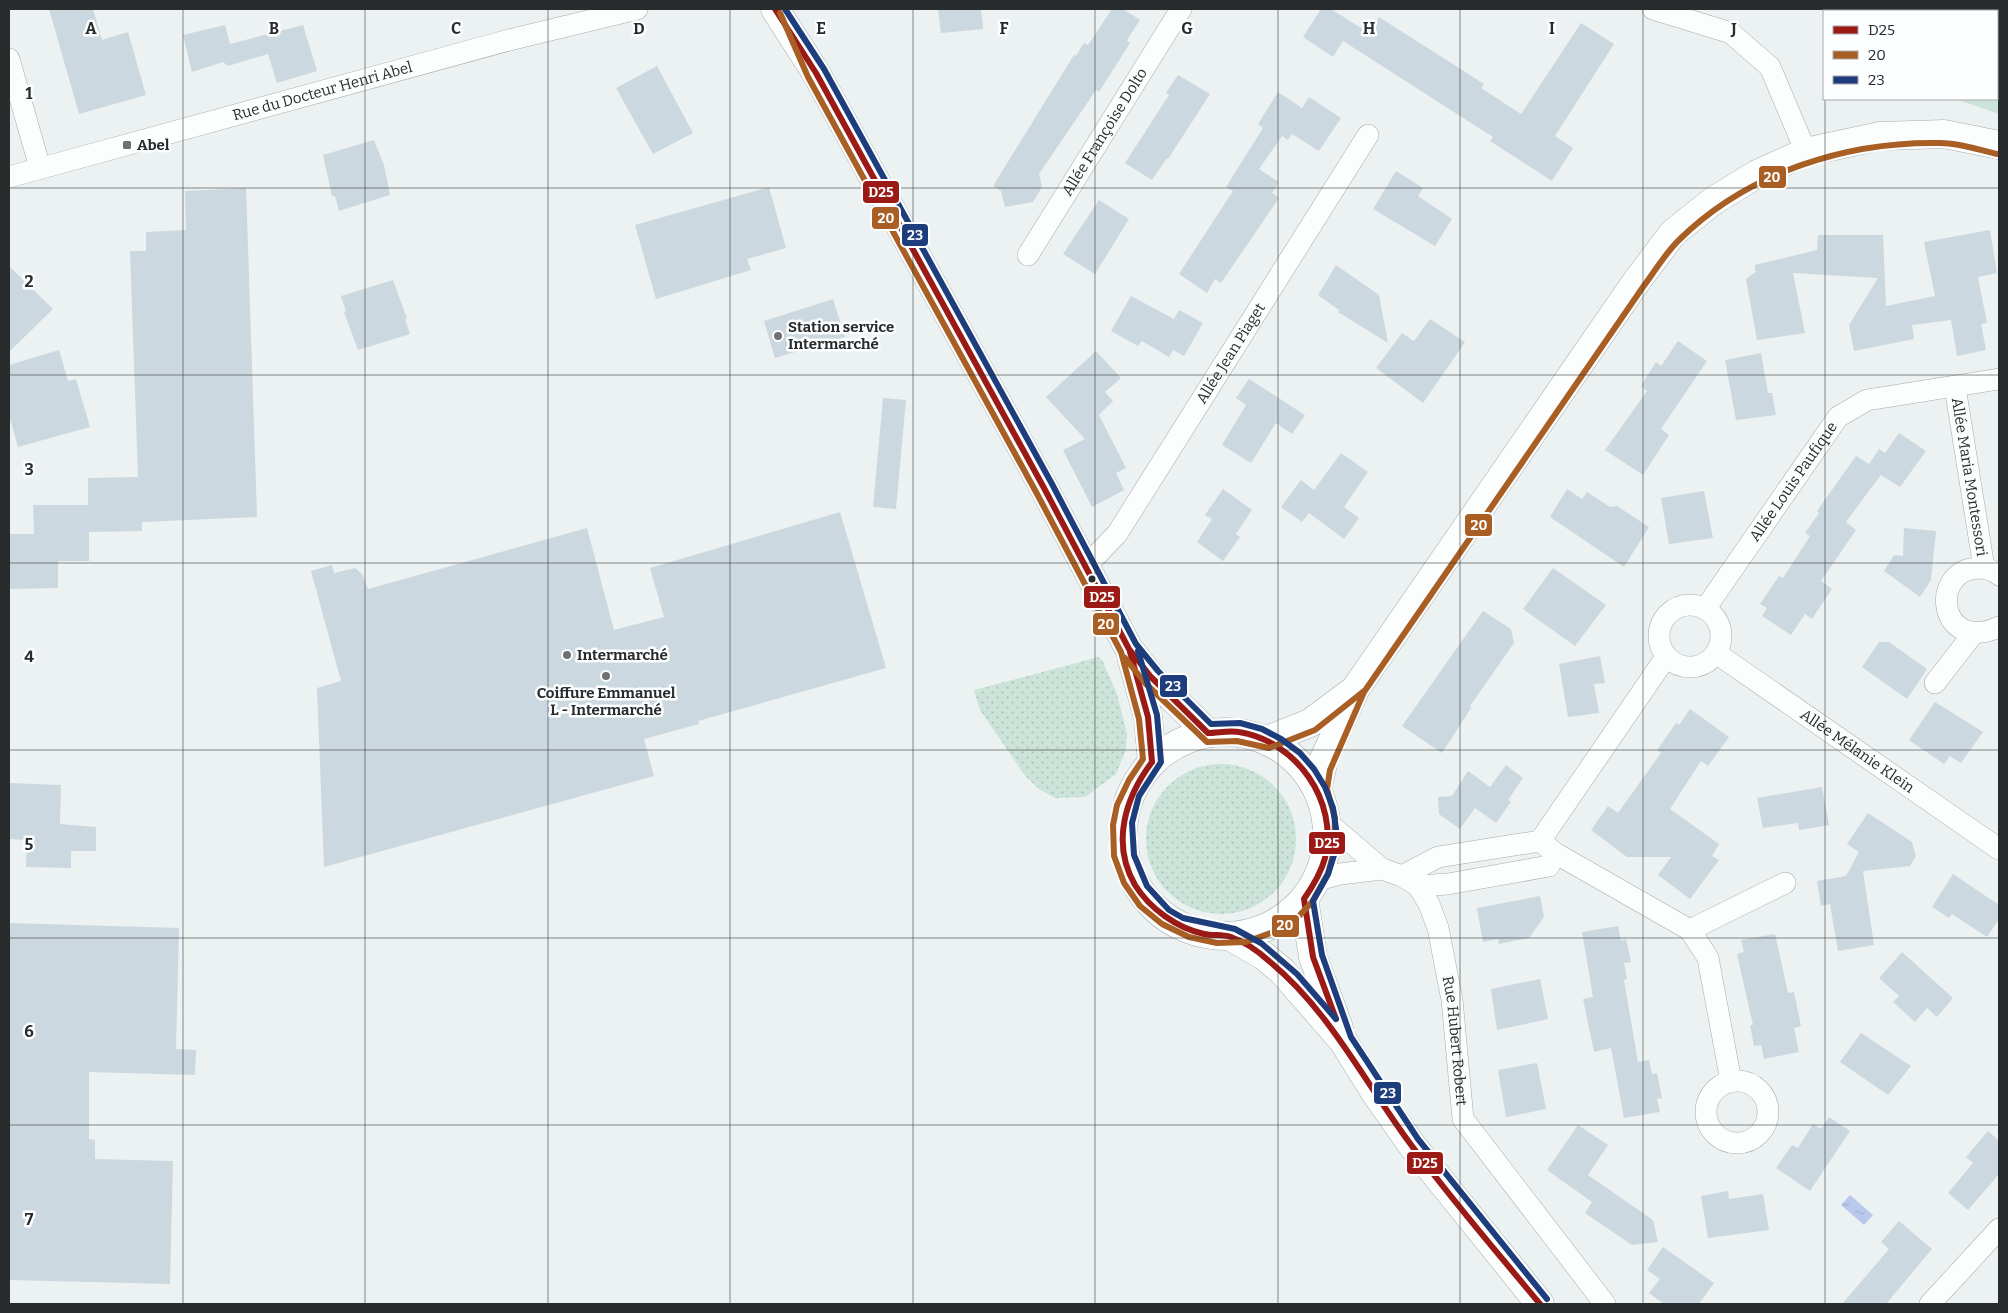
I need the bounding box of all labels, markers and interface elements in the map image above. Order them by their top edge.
legend [1823,10,1998,100]
text: A [85,19,97,38]
text: B [269,19,279,38]
text: C [451,19,461,38]
text: D [633,19,645,38]
text: E [816,19,826,38]
text: F [1000,19,1009,38]
text: G [1181,19,1193,38]
text: H [1363,19,1376,38]
text: I [1549,19,1555,38]
text: J [1730,19,1737,38]
text: D25 [1868,21,1895,39]
text: 20 [1868,46,1886,64]
street label: Rue du Docteur Henri Abel [231,58,414,124]
street label: Allée Françoise Dolto [1058,65,1151,199]
text: 23 [1868,71,1885,89]
text: 1 [26,84,33,103]
place label: Abel [137,136,170,154]
marker: Abel [121,139,133,151]
line badge: 20 [1758,165,1787,189]
text: 20 [1764,169,1780,186]
line badge: D25 [862,180,900,204]
text: D25 [868,184,894,201]
line badge: 20 [871,206,900,230]
text: 20 [878,210,894,227]
line badge: 23 [901,223,929,247]
text: 23 [907,227,923,244]
text: 2 [24,272,34,291]
street label: Allée Jean Piaget [1192,299,1269,407]
place label: Station service Intermarché [788,318,894,353]
marker: Station service Intermarché [772,330,784,342]
street label: Allée Maria Montessori [1948,396,1991,558]
street label: Allée Louis Paufique [1746,418,1841,545]
text: 3 [24,460,34,479]
line badge: 20 [1464,513,1493,537]
text: 20 [1471,517,1487,534]
unlabelled marker [1087,574,1097,584]
line badge: D25 [1083,585,1121,609]
text: D25 [1089,589,1115,606]
line badge: 20 [1092,612,1120,636]
text: 20 [1098,616,1114,633]
place label: Intermarché [577,646,668,664]
text: 4 [24,647,34,666]
marker: Intermarché [561,649,573,661]
marker: Coiffure Emmanuel L - Intermarché [600,670,612,682]
line badge: 23 [1159,674,1188,698]
text: 23 [1165,678,1181,695]
place label: Coiffure Emmanuel L - Intermarché [537,684,676,719]
street label: Allée Mélanie Klein [1797,705,1918,797]
line badge: D25 [1308,831,1346,855]
text: 5 [25,835,34,854]
text: D25 [1314,835,1340,852]
line badge: 20 [1271,914,1300,938]
text: 20 [1277,917,1293,934]
street label: Rue Hubert Robert [1439,974,1471,1107]
text: 6 [24,1022,34,1041]
line badge: 23 [1373,1081,1402,1105]
text: 23 [1380,1085,1396,1102]
line badge: D25 [1406,1151,1444,1175]
text: D25 [1412,1155,1438,1172]
text: 7 [25,1210,34,1229]

